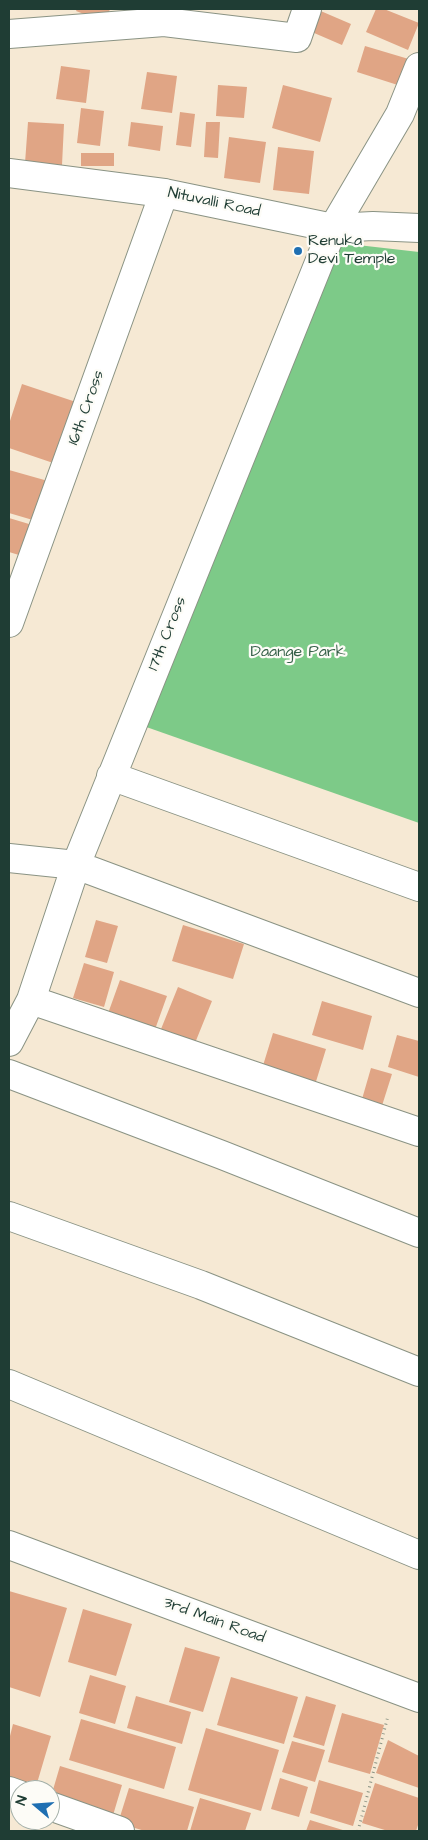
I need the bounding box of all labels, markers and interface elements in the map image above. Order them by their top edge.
street label: Nituvalli Road [166,184,262,222]
place label: Renuka Devi Temple [308,232,395,270]
marker: Renuka Devi Temple [292,245,304,257]
street label: 16th Cross [65,368,109,448]
street label: 17th Cross [145,594,191,674]
park label: Daange Park [251,643,345,663]
street label: 3rd Main Road [161,1594,267,1648]
north arrow [10,1780,60,1830]
text: N [11,1793,33,1808]

